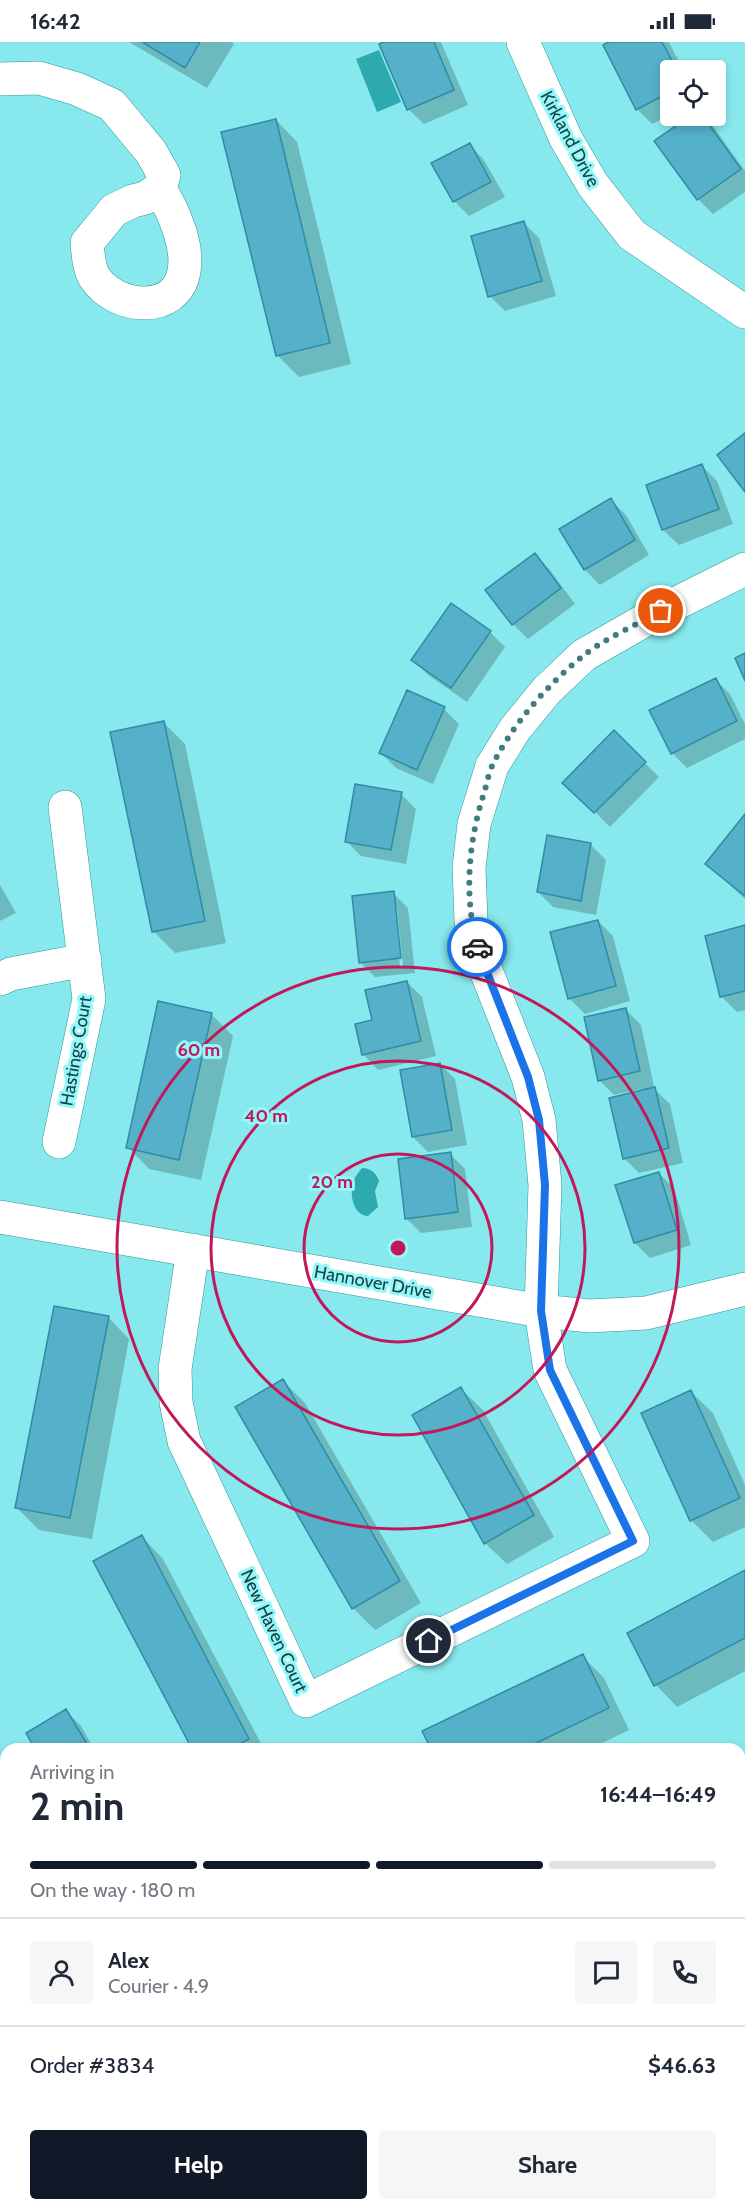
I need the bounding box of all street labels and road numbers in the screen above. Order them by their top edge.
street label: Kirkland Drive [536,87,604,191]
street label: Hastings Court [56,994,96,1108]
street label: Hannover Drive [312,1261,434,1303]
street label: New Haven Court [236,1566,312,1696]

